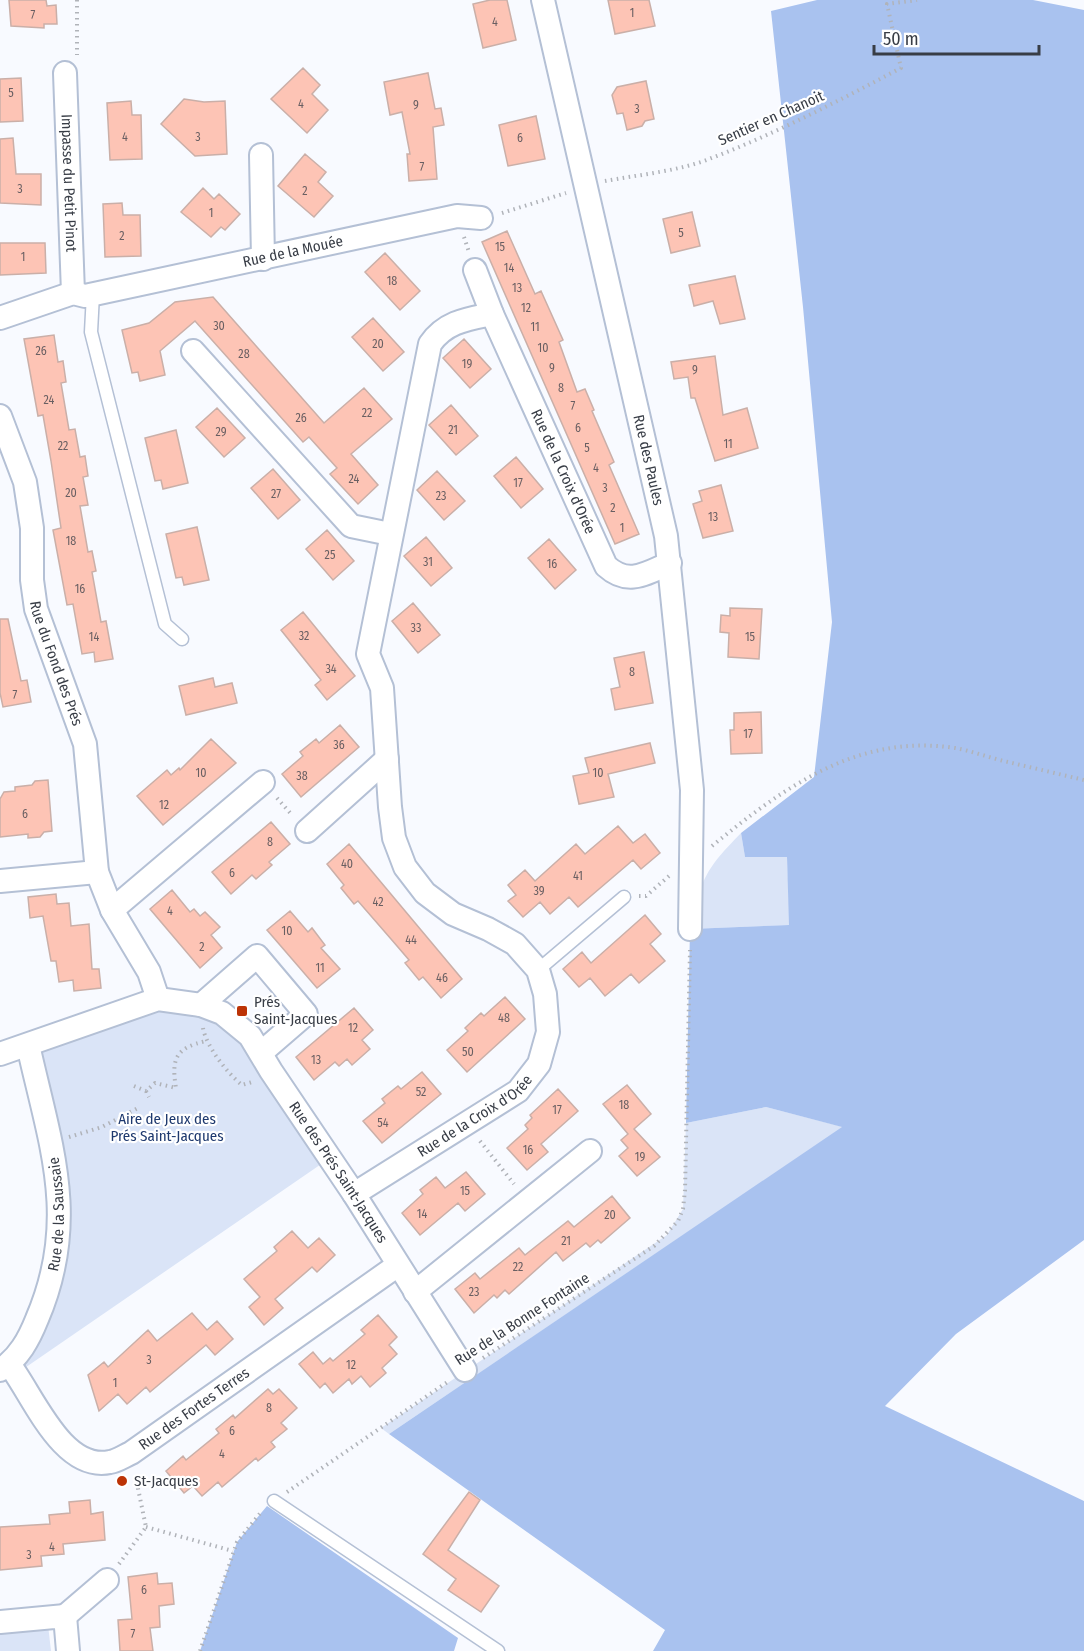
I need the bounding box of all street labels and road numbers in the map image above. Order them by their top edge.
street label: Sentier en Chanoit [715,87,827,149]
street label: Impasse du Petit Pinot [57,114,81,252]
street label: Rue de la Mouée [241,232,344,271]
street label: Rue de la Croix d'Orée [527,406,599,537]
street label: Rue des Paules [629,413,668,507]
street label: Rue du Fond des Prés [26,600,87,728]
street label: Rue de la Croix d'Orée [414,1071,536,1161]
street label: Rue des Prés Saint-Jacques [285,1098,392,1246]
street label: Rue de la Saussaie [44,1156,68,1273]
street label: Rue de la Bonne Fontaine [451,1269,593,1369]
street label: Rue des Fortes Terres [135,1364,253,1454]

